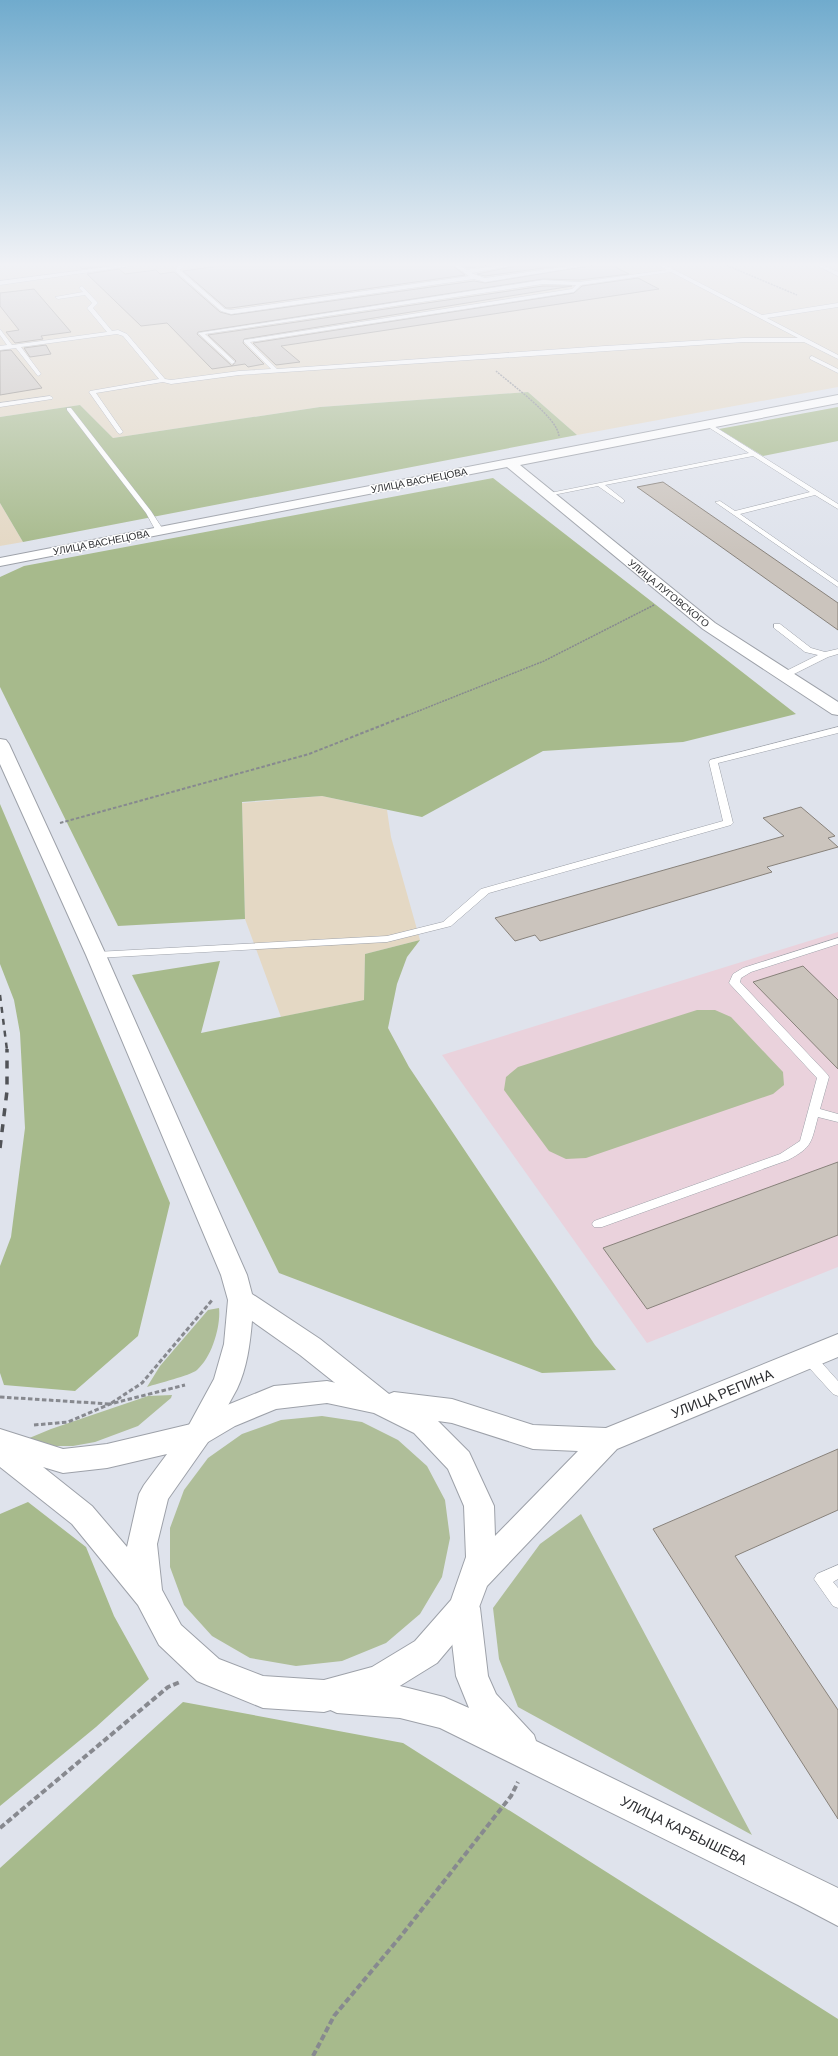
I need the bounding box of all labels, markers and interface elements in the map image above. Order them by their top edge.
street label: УЛИЦА ВАСНЕЦОВА [370,465,468,495]
street label: УЛИЦА ВАСНЕЦОВА [52,527,150,557]
street label: УЛИЦА ЛУГОВСКОГО [626,557,712,630]
street label: УЛИЦА РЕПИНА [669,1365,776,1421]
street label: УЛИЦА КАРБЫШЕВА [618,1792,751,1868]

